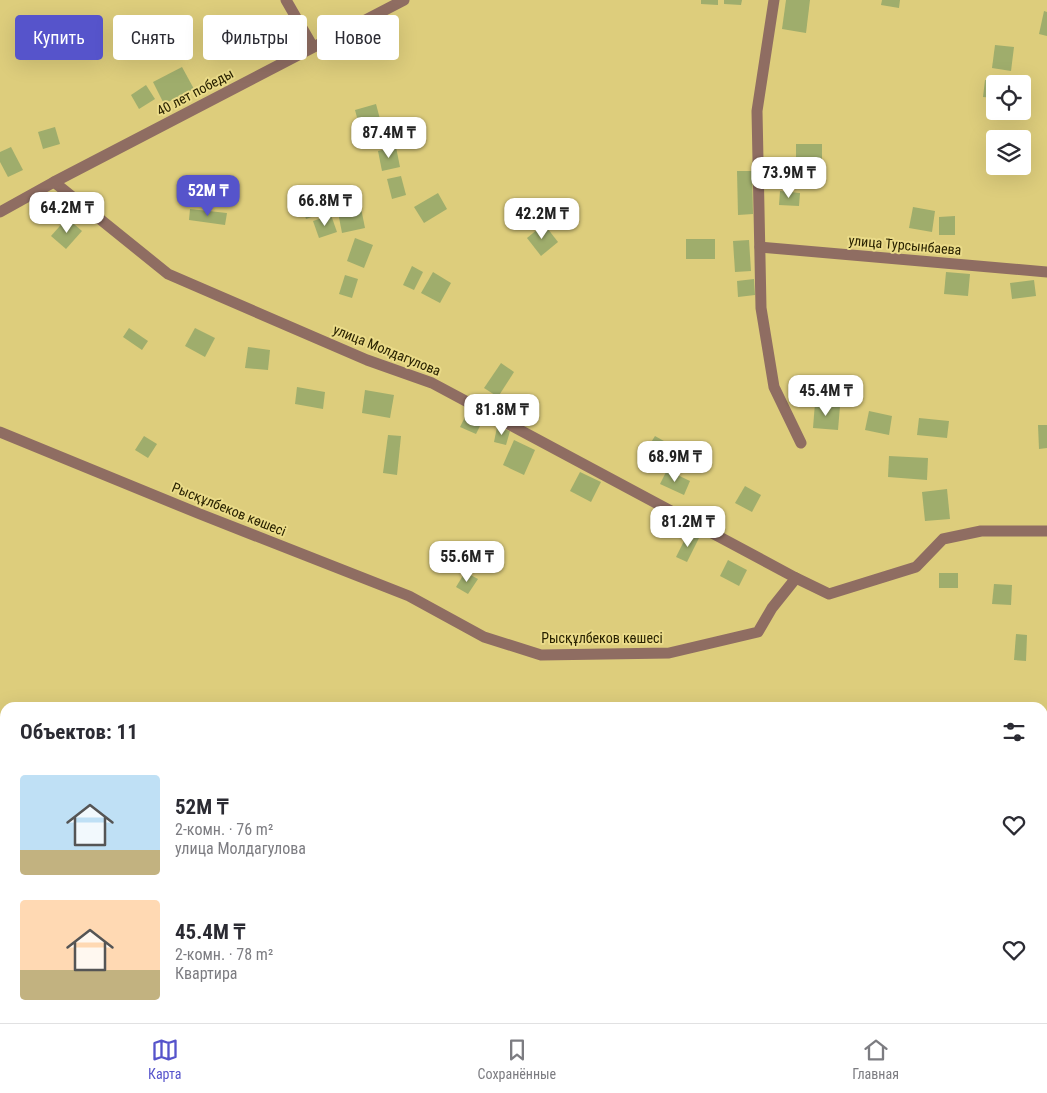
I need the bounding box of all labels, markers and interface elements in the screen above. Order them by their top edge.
chip: Купить [15,15,103,60]
chip: Снять [113,15,193,60]
chip: Фильтры [203,15,307,60]
chip: Новое [317,15,399,60]
street label: 40 лет победы [154,65,236,119]
map controls [986,75,1031,175]
button: locate [986,75,1031,120]
pin: 87.4M ₸ [343,116,435,159]
text: 87.4M ₸ [362,123,416,142]
button: layers [986,130,1031,175]
pin: 73.9M ₸ [743,156,835,199]
text: 73.9M ₸ [762,163,816,182]
pin: 52M ₸ [173,174,243,217]
text: 52M ₸ [188,181,228,200]
pin: 66.8M ₸ [279,184,371,227]
text: 66.8M ₸ [298,191,352,210]
pin: 64.2M ₸ [21,192,113,234]
text: 64.2M ₸ [40,198,94,217]
pin: 42.2M ₸ [496,198,588,240]
text: 42.2M ₸ [515,204,569,223]
street label: улица Турсынбаева [848,232,962,258]
street label: улица Молдагулова [331,321,443,379]
pin: 45.4M ₸ [780,374,872,417]
text: 45.4M ₸ [799,381,853,400]
pin: 81.8M ₸ [456,394,548,436]
text: 81.8M ₸ [475,400,529,419]
pin: 68.9M ₸ [629,440,721,483]
text: 68.9M ₸ [648,447,702,466]
street label: Рысқұлбеков көшесі [170,479,288,539]
pin: 81.2M ₸ [642,506,734,548]
text: 81.2M ₸ [661,512,715,531]
pin: 55.6M ₸ [421,540,513,583]
text: 55.6M ₸ [440,547,494,566]
street label: Рысқұлбеков көшесі [541,630,663,646]
icon: filters [1000,718,1028,746]
text: Объектов: 11 [20,720,138,744]
icon: home [60,795,120,855]
text: 52M ₸ [175,795,228,819]
icon: heart [1000,811,1028,839]
text: 2-комн. · 76 m² [175,820,273,839]
text: улица Молдагулова [175,839,306,858]
icon: home [60,920,120,980]
text: 45.4M ₸ [175,920,245,944]
icon: heart [1000,936,1028,964]
text: 2-комн. · 78 m² [175,945,273,964]
text: Квартира [175,964,237,983]
tab: Карта [148,1036,182,1082]
tab: Сохранённые [478,1036,556,1082]
tab: Главная [852,1036,899,1082]

